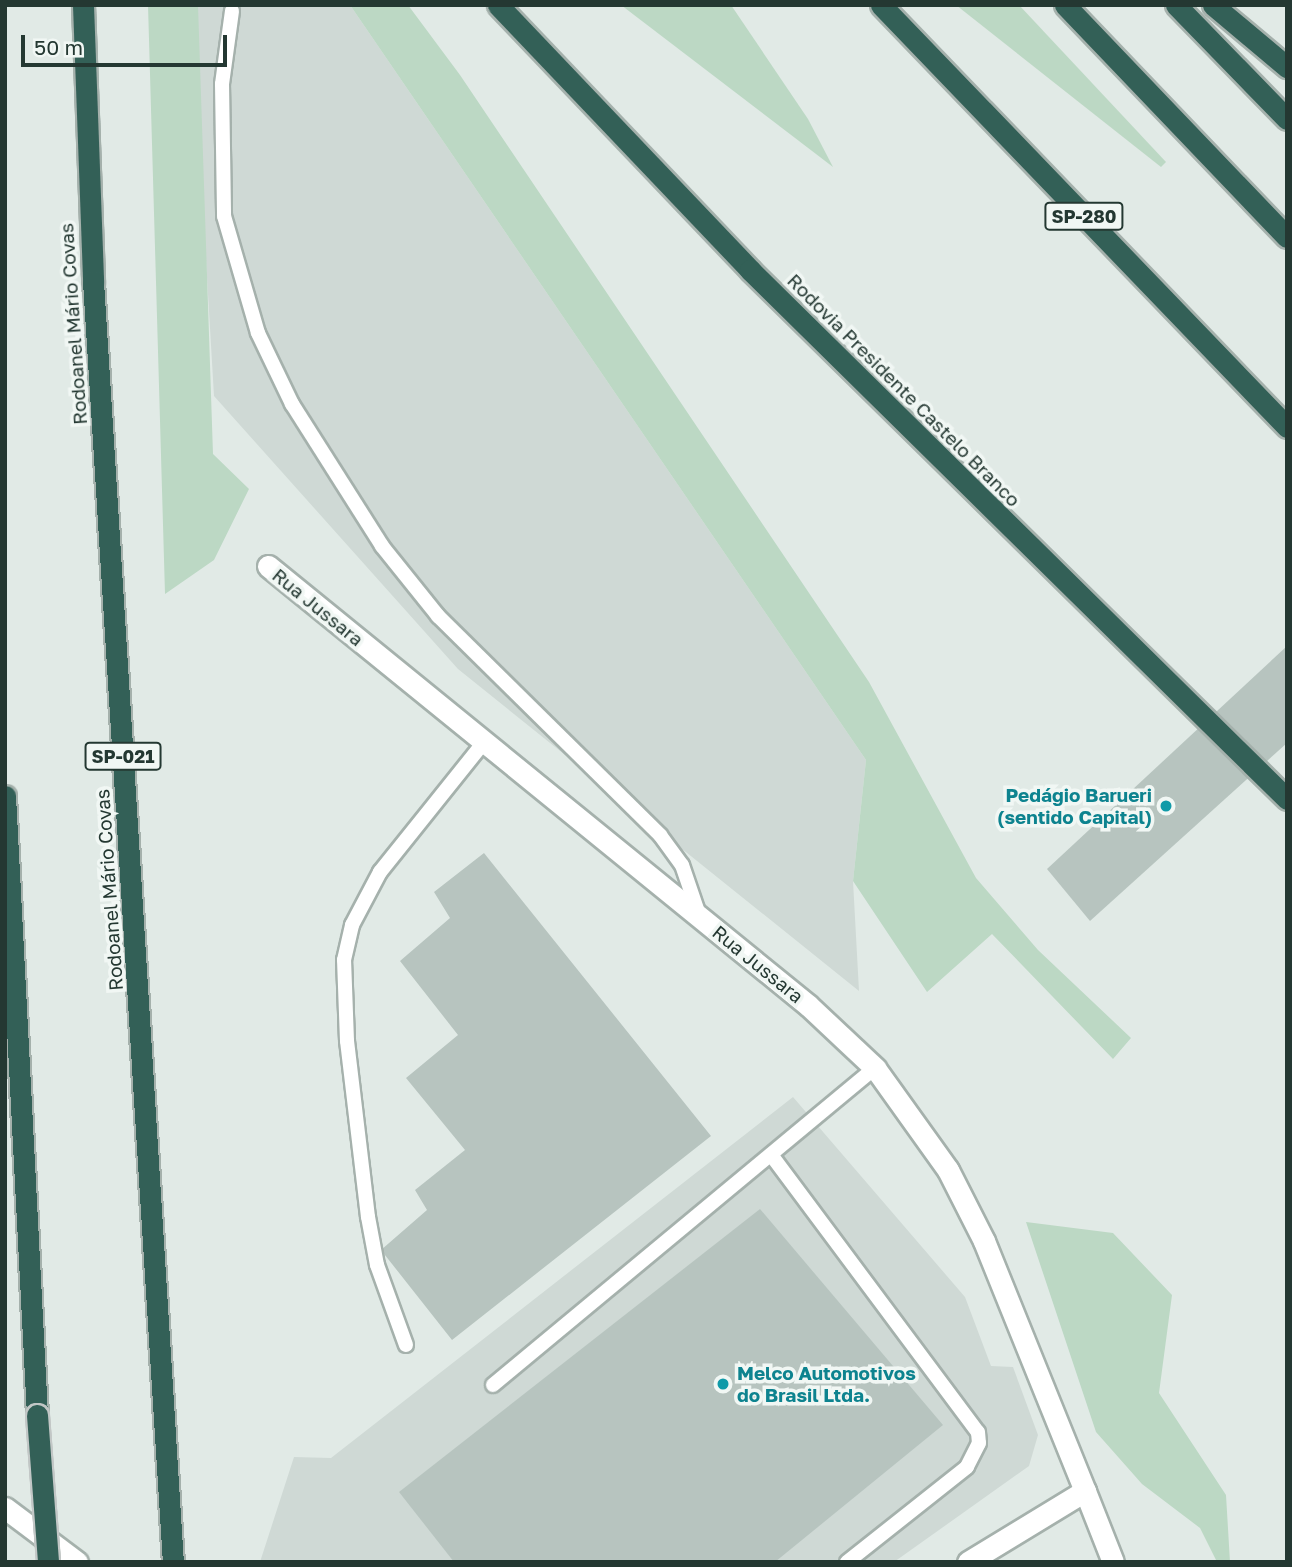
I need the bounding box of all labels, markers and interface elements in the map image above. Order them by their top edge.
scale bar [24,21,231,65]
text: 50 m [34,34,83,60]
road number: SP-280 [1044,202,1124,230]
street label: Rodoanel Mário Covas [55,222,91,426]
street label: Rodovia Presidente Castelo Branco [783,269,1025,511]
street label: Rua Jussara [268,563,368,651]
road number: SP-021 [85,742,162,770]
place label: Pedágio Barueri (sentido Capital) [997,784,1152,828]
street label: Rodoanel Mário Covas [91,788,127,992]
marker: Pedágio Barueri (sentido Capital) [1158,798,1174,814]
street label: Rua Jussara [708,920,808,1008]
place label: Melco Automotivos do Brasil Ltda. [737,1362,916,1406]
marker: Melco Automotivos do Brasil Ltda. [715,1376,731,1392]

